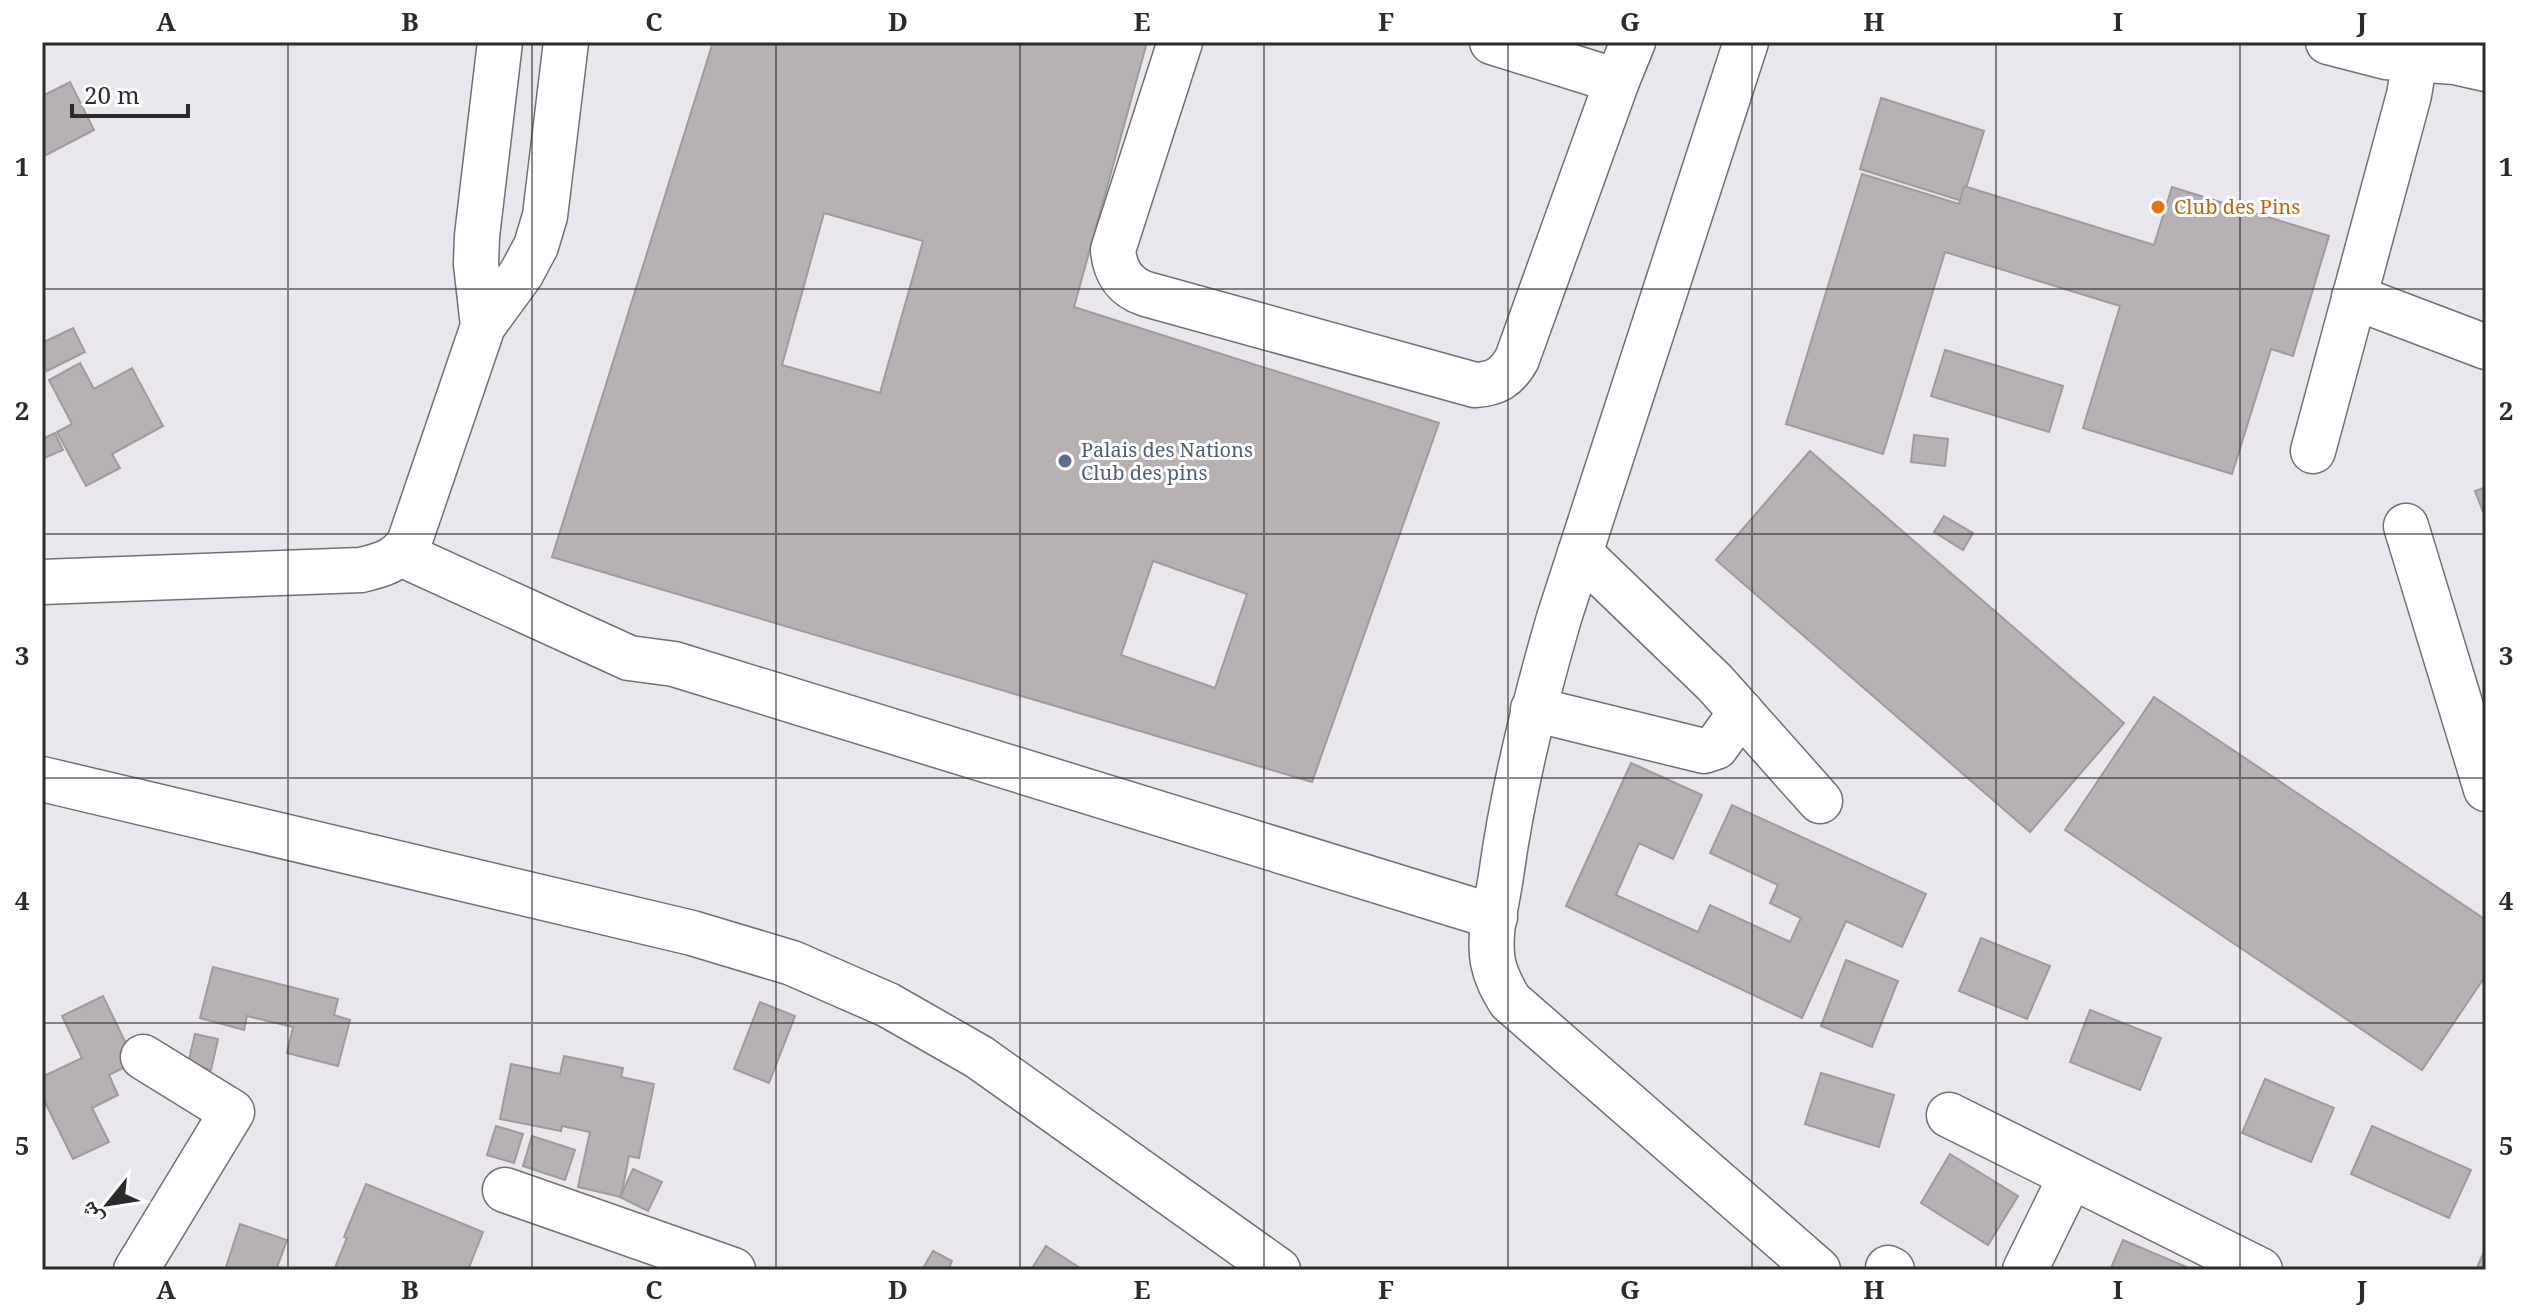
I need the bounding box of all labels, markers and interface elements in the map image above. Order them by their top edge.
text: A [156,3,176,39]
text: B [401,3,419,39]
text: C [645,3,663,39]
text: D [888,3,908,39]
text: E [1134,3,1151,39]
text: F [1378,3,1394,39]
text: G [1620,3,1640,39]
text: H [1863,3,1885,39]
text: I [2113,3,2123,39]
text: J [2356,3,2367,39]
scale bar [72,68,188,118]
text: 20 m [84,78,140,111]
text: 1 [15,148,29,184]
text: 1 [2499,148,2513,184]
place label: Club des Pins [2174,193,2300,220]
marker: Club des Pins [2149,198,2167,216]
text: 2 [15,392,29,428]
text: 2 [2499,392,2513,428]
place label: Palais des Nations Club des pins [1081,436,1253,486]
marker: Palais des Nations Club des pins [1056,452,1074,470]
text: 3 [15,637,29,673]
text: 3 [2499,637,2513,673]
text: 4 [15,882,30,918]
text: 4 [2499,882,2514,918]
text: 5 [15,1127,29,1163]
text: 5 [2499,1127,2513,1163]
north arrow [68,1164,148,1244]
text: ش [71,1197,109,1232]
text: A [156,1271,176,1307]
text: B [401,1271,419,1307]
text: C [645,1271,663,1307]
text: D [888,1271,908,1307]
text: E [1134,1271,1151,1307]
text: F [1378,1271,1394,1307]
text: G [1620,1271,1640,1307]
text: H [1863,1271,1885,1307]
text: I [2113,1271,2123,1307]
text: J [2356,1271,2367,1307]

